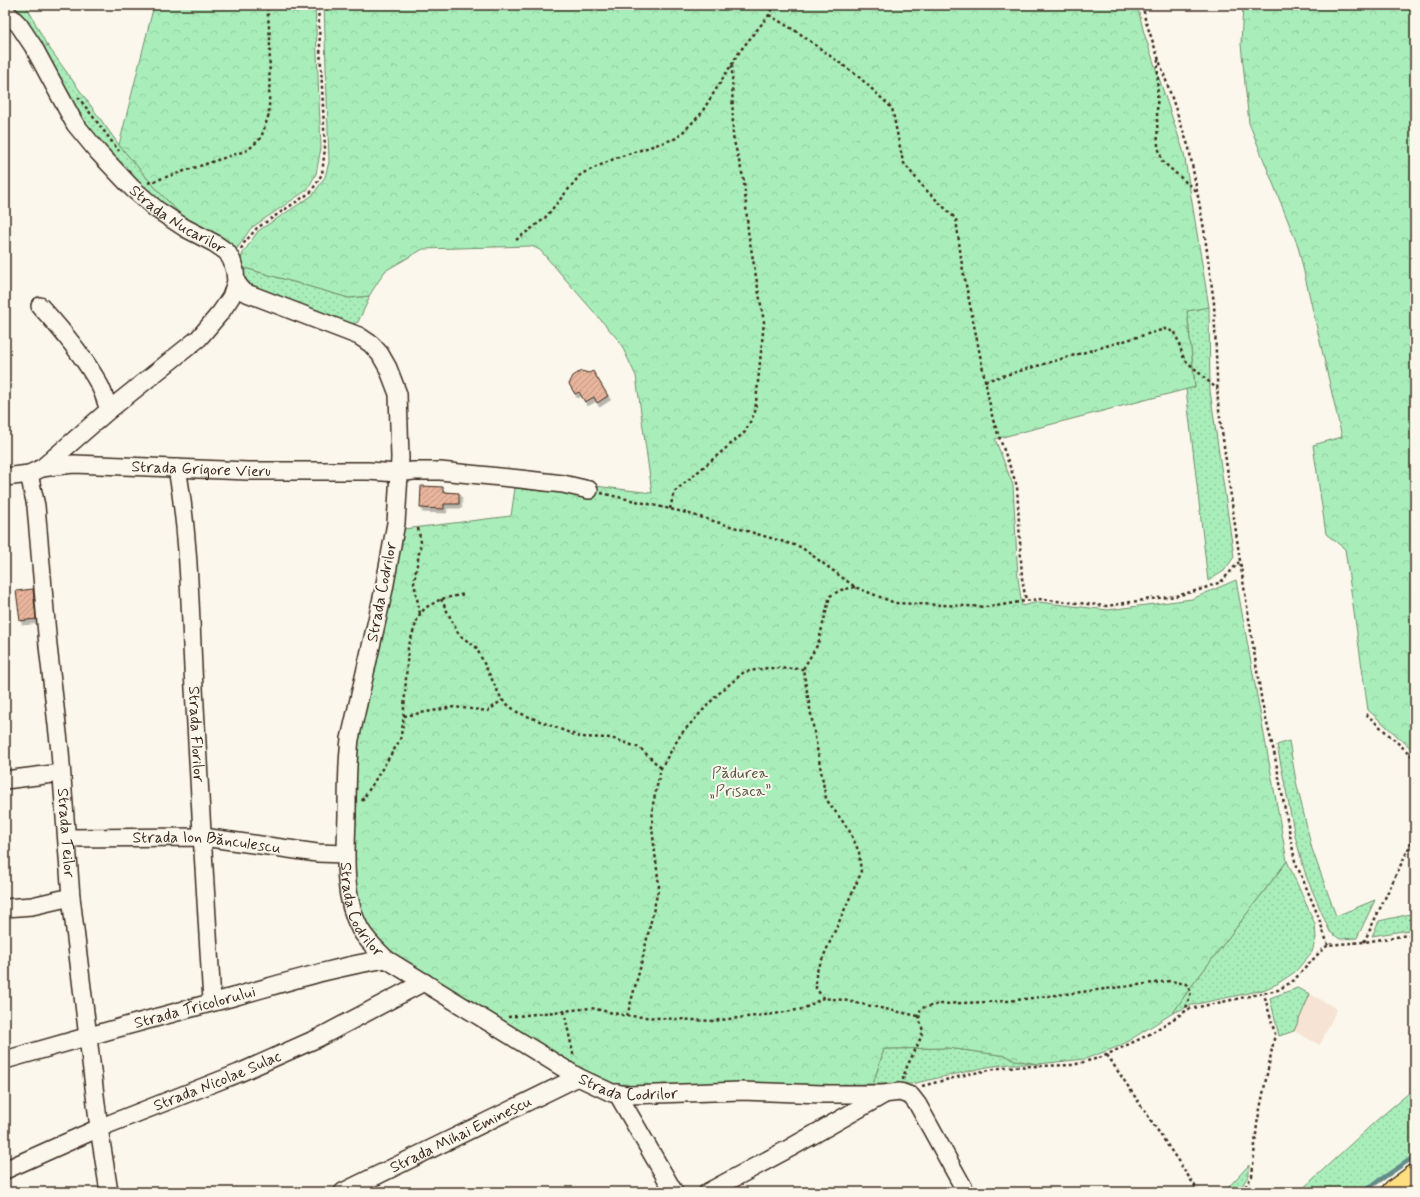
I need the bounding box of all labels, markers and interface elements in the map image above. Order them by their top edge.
street label: Strada Nucarilor [125,180,230,259]
street label: Strada Grigore Vieru [131,456,271,482]
street label: Strada Codrilor [362,540,402,644]
street label: Strada Florilor [183,686,209,783]
park label: Pădurea „Prisaca” [709,763,771,802]
street label: Strada Teilor [52,787,80,879]
street label: Strada Ion Bănculescu [132,827,283,858]
street label: Strada Codrilor [335,862,389,962]
street label: Strada Tricolorului [132,981,258,1034]
street label: Strada Nicolae Sulac [150,1045,284,1116]
street label: Strada Codrilor [575,1068,679,1106]
street label: Strada Mihai Eminescu [386,1091,535,1178]

